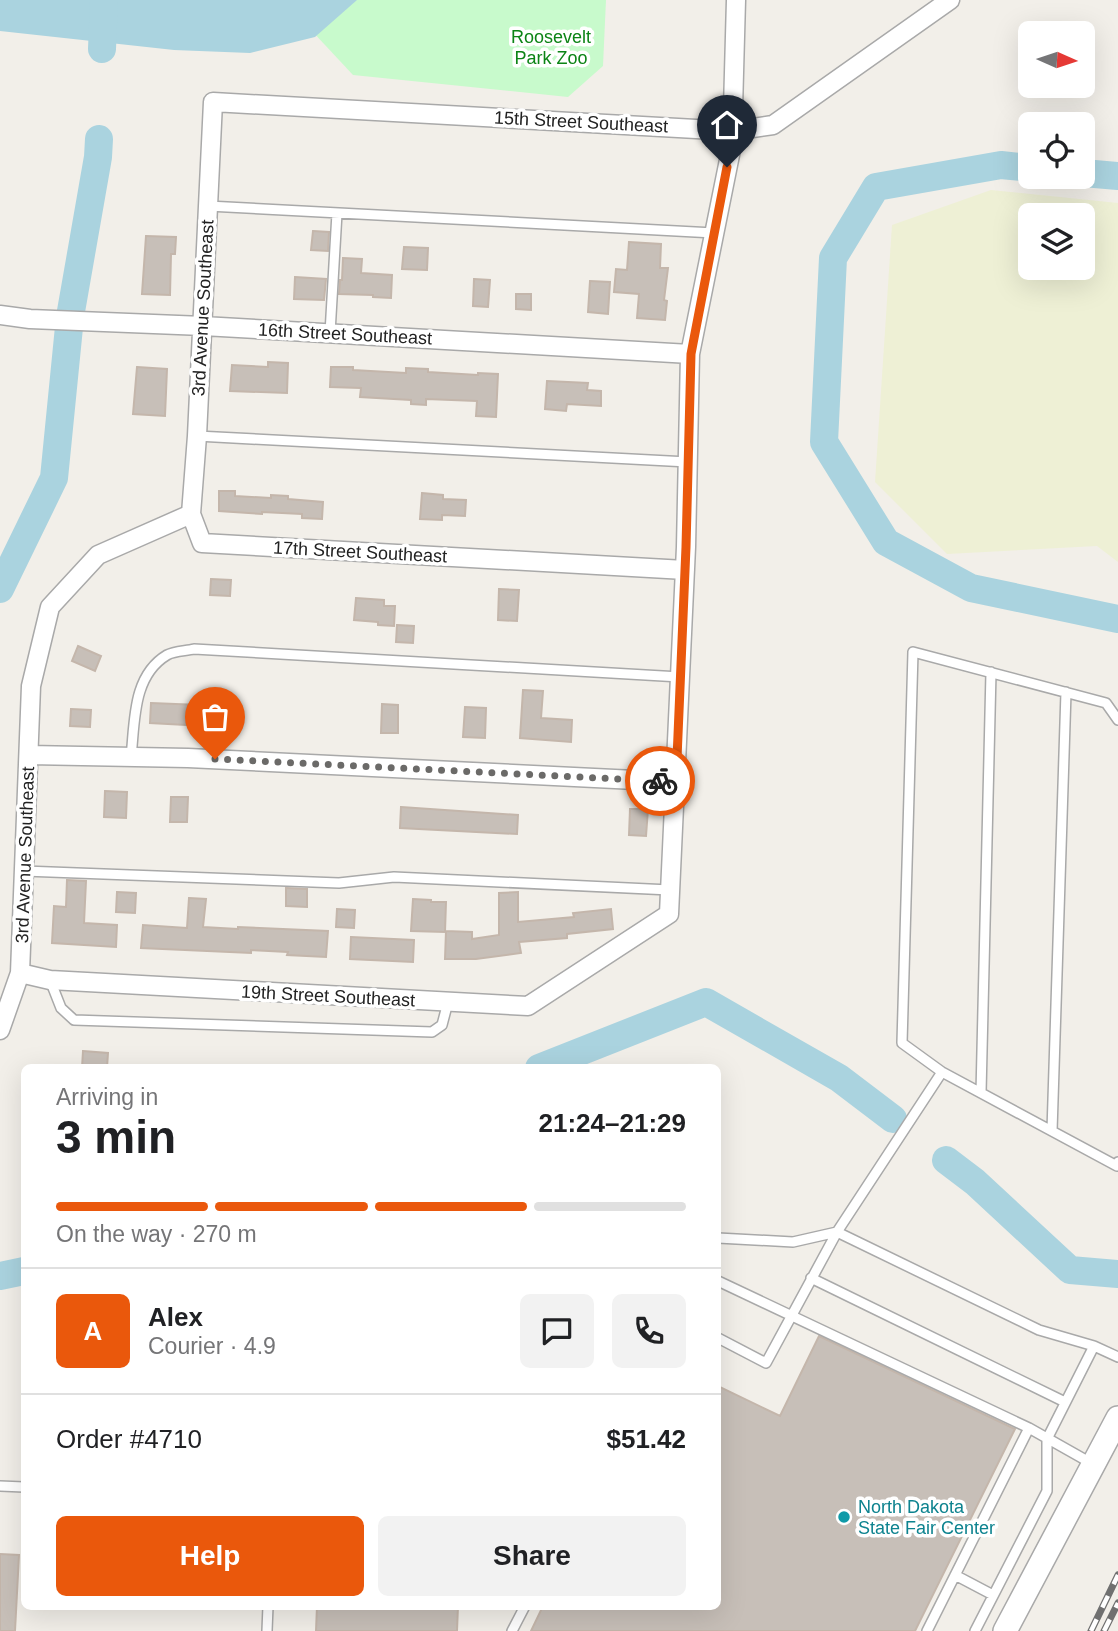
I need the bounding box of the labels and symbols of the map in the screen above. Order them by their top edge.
north arrow [1018,21,1096,98]
park label: Roosevelt Park Zoo [511,27,591,68]
pin [697,95,757,167]
street label: 15th Street Southeast [494,107,668,137]
street label: 3rd Avenue Southeast [188,219,218,397]
street label: 16th Street Southeast [258,319,432,349]
street label: 17th Street Southeast [273,537,447,567]
pin [185,687,245,759]
courier [625,746,695,816]
street label: 3rd Avenue Southeast [12,766,38,944]
street label: 19th Street Southeast [241,981,415,1011]
place label: North Dakota State Fair Center [858,1497,995,1538]
marker: North Dakota State Fair Center [836,1509,852,1525]

